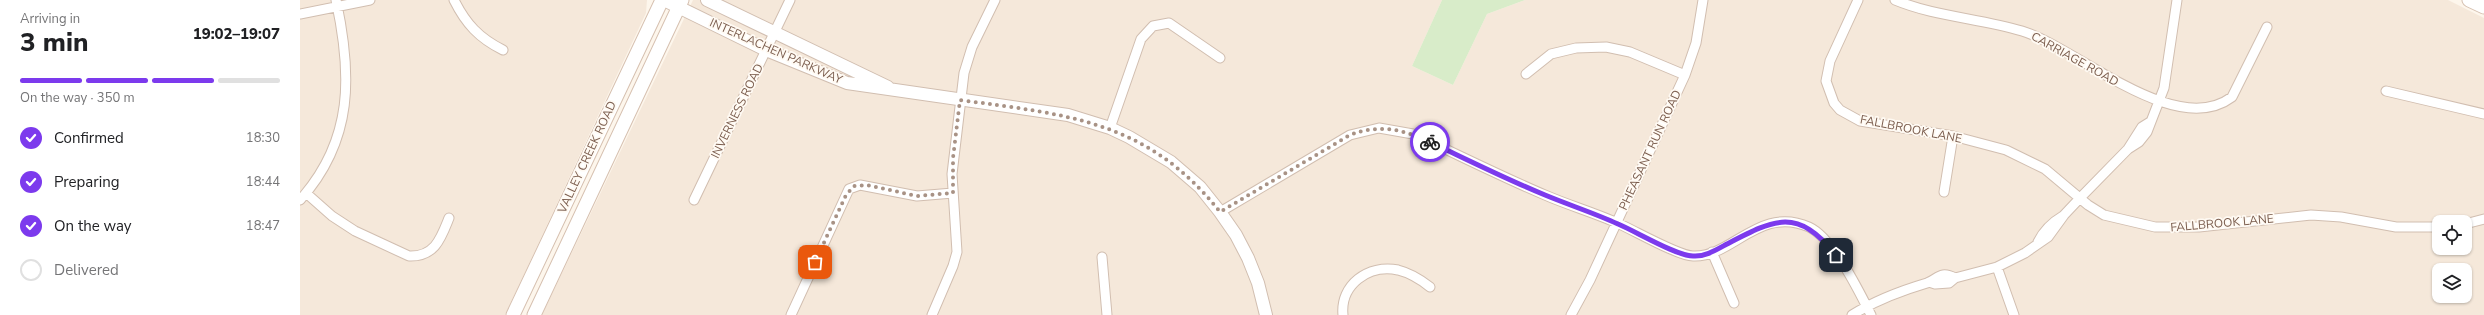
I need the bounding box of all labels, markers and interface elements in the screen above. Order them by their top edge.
text: Arriving in [20,10,80,28]
street label: INTERLACHEN PARKWAY [707,14,846,88]
text: 19:02–19:07 [193,24,280,44]
text: 3 min [20,25,88,60]
street label: CARRIAGE ROAD [2028,28,2122,90]
street label: INVERNESS ROAD [707,61,767,161]
street label: PHEASANT RUN ROAD [1615,87,1685,213]
text: On the way · 350 m [20,89,135,107]
street label: VALLEY CREEK ROAD [554,98,620,217]
street label: FALLBROOK LANE [1859,111,1963,147]
courier [1410,122,1450,162]
icon: check [20,127,42,149]
text: Confirmed [54,128,124,148]
text: 18:30 [246,129,280,147]
icon: bike [1419,131,1441,153]
icon: check [20,171,42,193]
text: Preparing [54,172,119,192]
text: 18:44 [246,173,280,191]
street label: FALLBROOK LANE [2170,211,2274,235]
icon: check [20,215,42,237]
map controls [2432,215,2472,303]
button: locate [2432,215,2472,255]
text: On the way [54,216,132,236]
text: 18:47 [246,217,280,235]
pin [1819,238,1853,272]
icon: home [1825,244,1847,266]
pin [798,245,832,279]
icon: bag [804,251,826,273]
text: Delivered [54,260,119,280]
button: layers [2432,263,2472,303]

